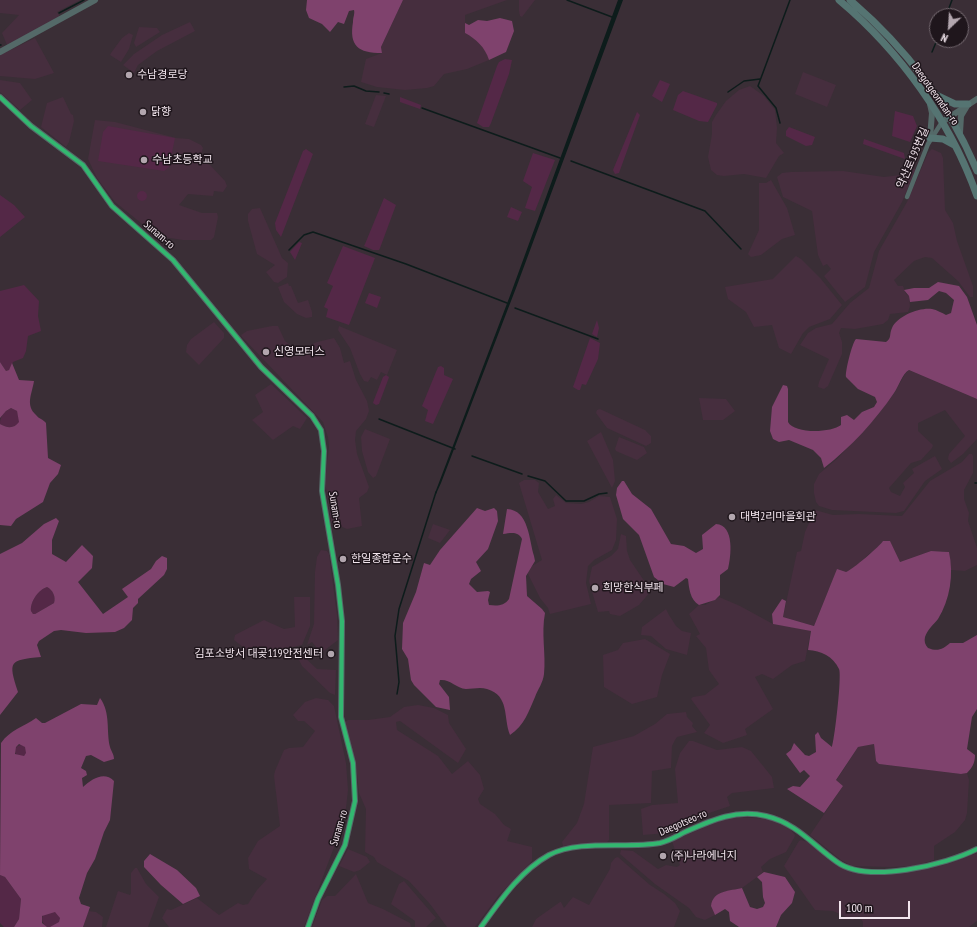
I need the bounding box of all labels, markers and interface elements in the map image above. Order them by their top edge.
north arrow [929,8,969,48]
text: N [939,30,950,46]
street label: Daegotgeomdan-ro [909,60,961,128]
place label: 수남경로당 [137,68,188,82]
marker: 수남경로당 [124,70,134,80]
place label: 닭향 [151,105,171,119]
marker: 닭향 [138,107,148,117]
street label: 약산로195번길 [894,125,932,191]
place label: 수남초등학교 [152,153,213,167]
marker: 수남초등학교 [139,155,149,165]
street label: Sunam-ro [141,218,177,252]
place label: 신영모터스 [274,345,325,359]
marker: 신영모터스 [261,347,271,357]
street label: Sunam-ro [326,491,344,529]
place label: 대벽2리마을회관 [740,510,816,524]
marker: 대벽2리마을회관 [727,512,737,522]
place label: 한일종합운수 [351,552,412,566]
marker: 한일종합운수 [338,554,348,564]
place label: 희망한식부페 [603,581,664,595]
marker: 희망한식부페 [590,583,600,593]
place label: 김포소방서 대곶119안전센터 [194,647,323,661]
marker: 김포소방서 대곶119안전센터 [326,649,336,659]
street label: Daegotseo-ro [657,807,709,839]
street label: Sunam-ro [327,808,351,848]
place label: (주)나라에너지 [671,849,737,863]
marker: (주)나라에너지 [658,851,668,861]
scale bar [841,893,912,919]
text: 100 m [846,900,873,915]

